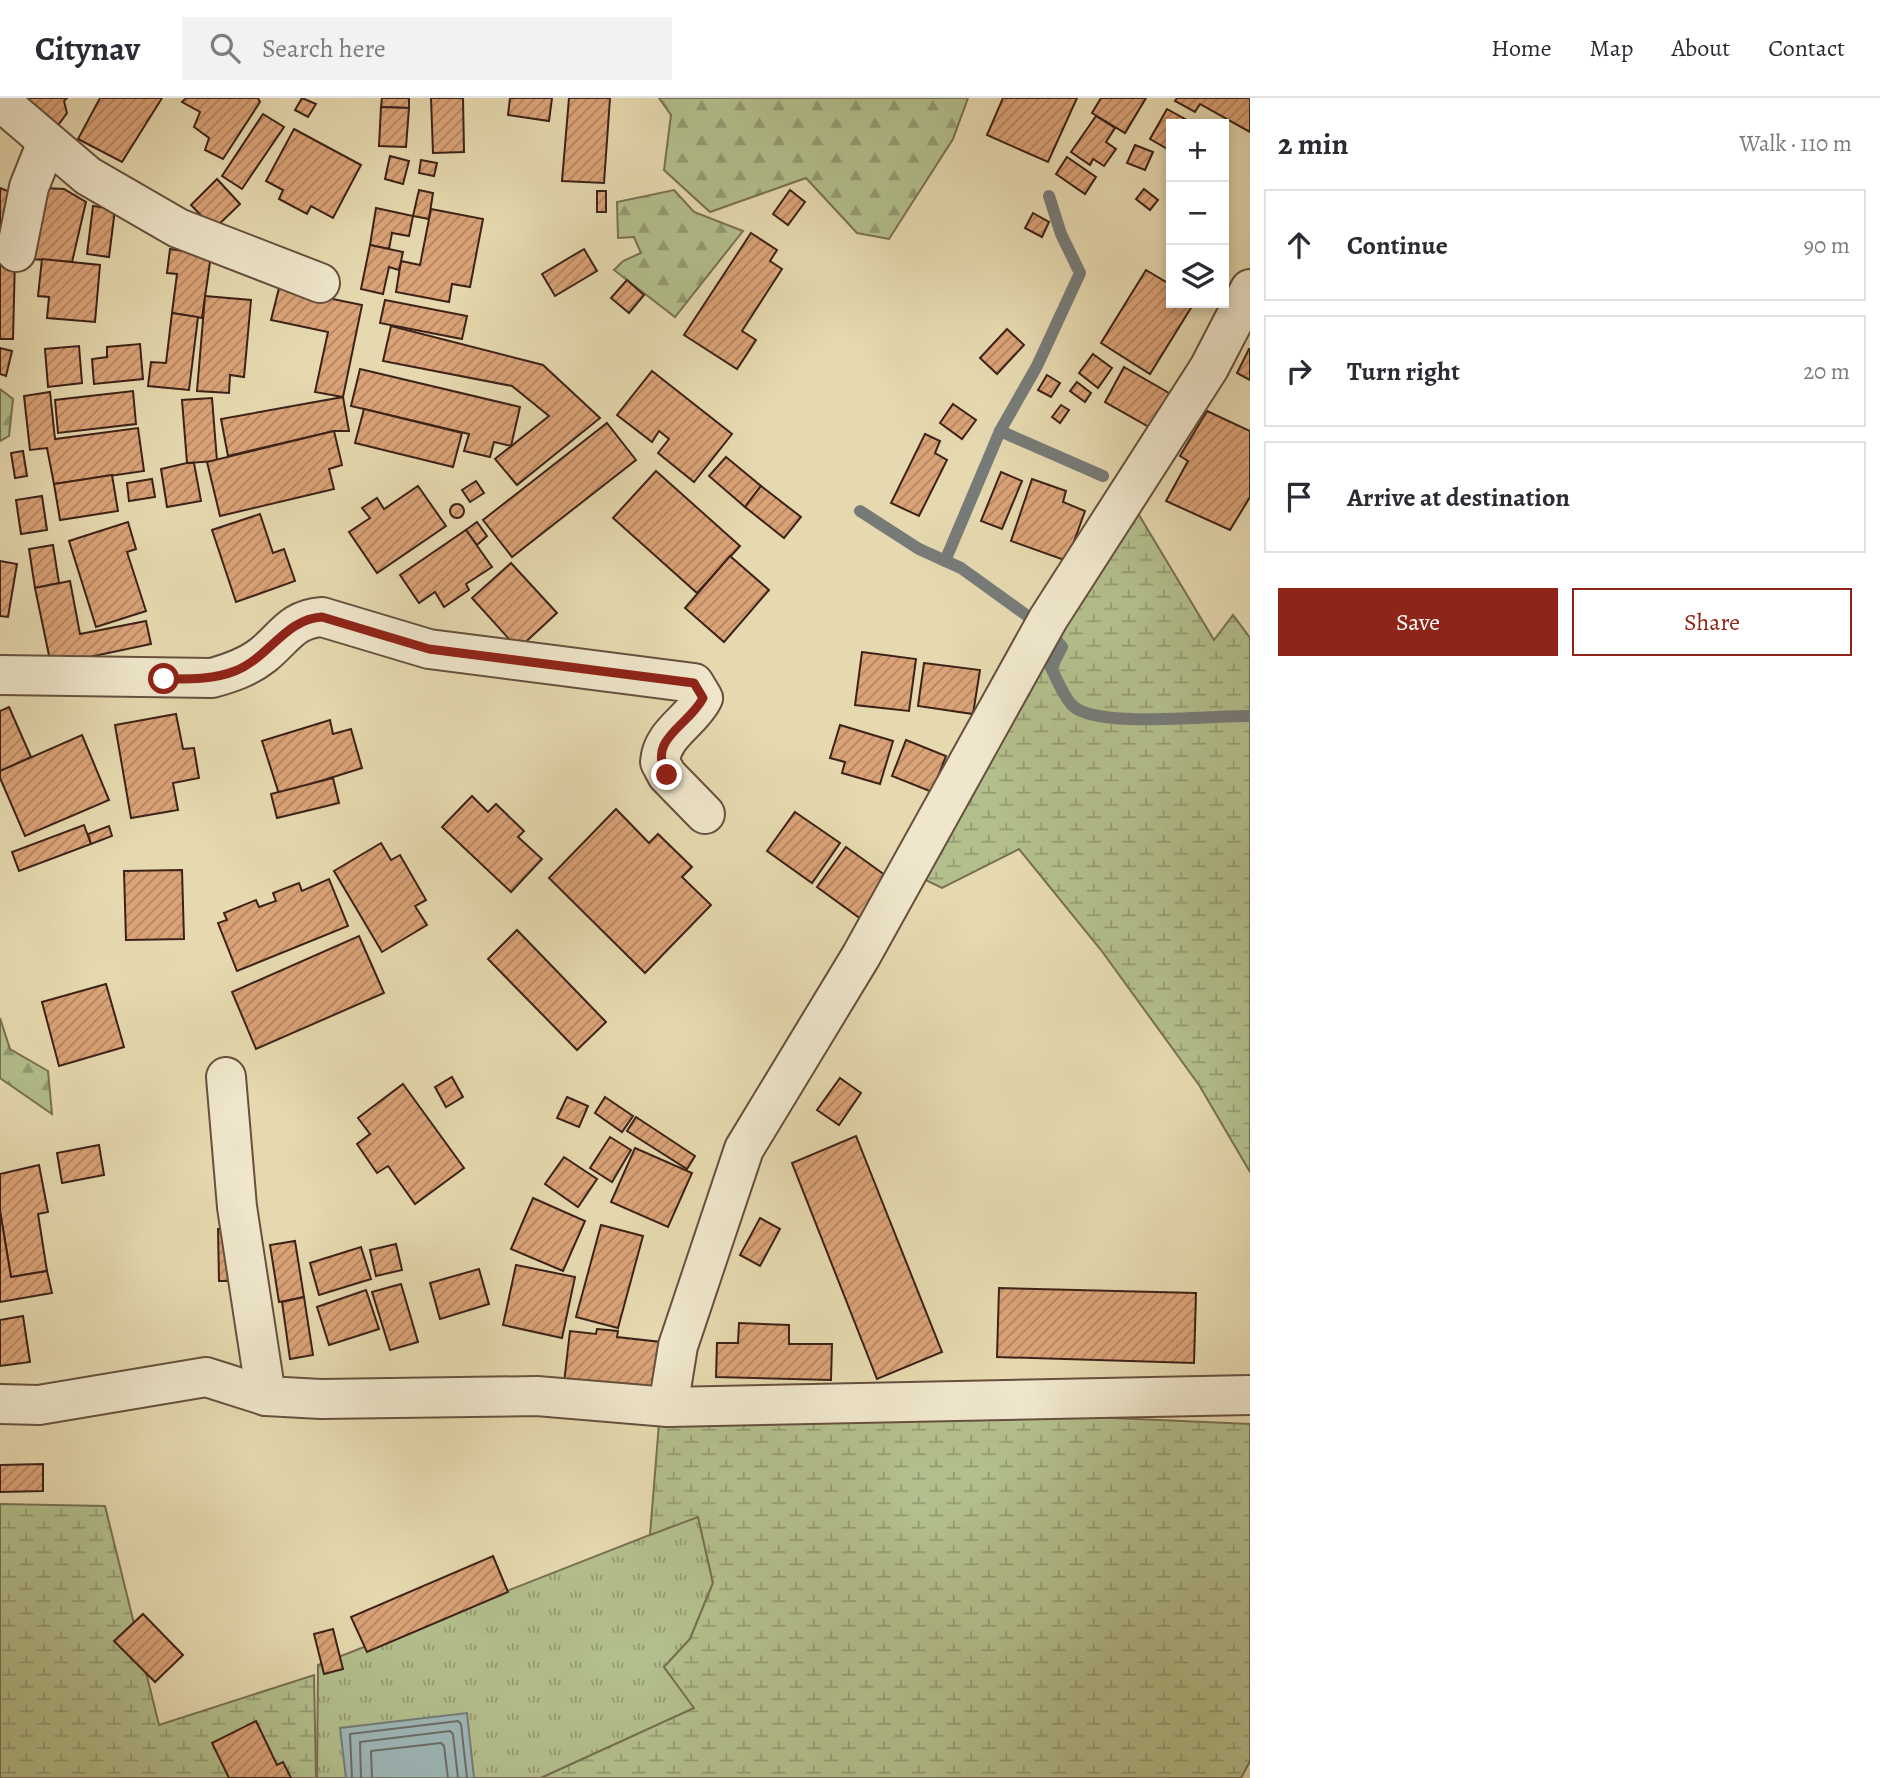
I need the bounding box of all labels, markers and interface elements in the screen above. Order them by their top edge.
search box [182,17,672,80]
text: Citynav [35,26,140,71]
icon: search [206,29,244,67]
text: Search here [262,31,386,66]
text: Home [1491,32,1552,64]
text: Map [1590,32,1634,64]
text: About [1672,32,1730,64]
text: Contact [1768,32,1845,64]
map controls [1166,119,1229,308]
button: + [1166,119,1229,182]
text: 2 min [1278,124,1348,164]
text: Walk · 110 m [1739,128,1852,159]
button: − [1166,182,1229,245]
icon: ahead [1280,226,1318,264]
text: Continue [1347,228,1448,263]
text: 90 m [1804,230,1850,261]
button: layers [1166,245,1229,308]
icon: right [1280,352,1318,390]
text: Turn right [1347,354,1460,389]
text: 20 m [1803,356,1850,387]
icon: arrive [1280,478,1318,516]
text: Arrive at destination [1347,480,1570,515]
button: Save [1278,588,1558,656]
button: Share [1572,588,1852,656]
route start [148,663,179,694]
route end [651,759,682,790]

